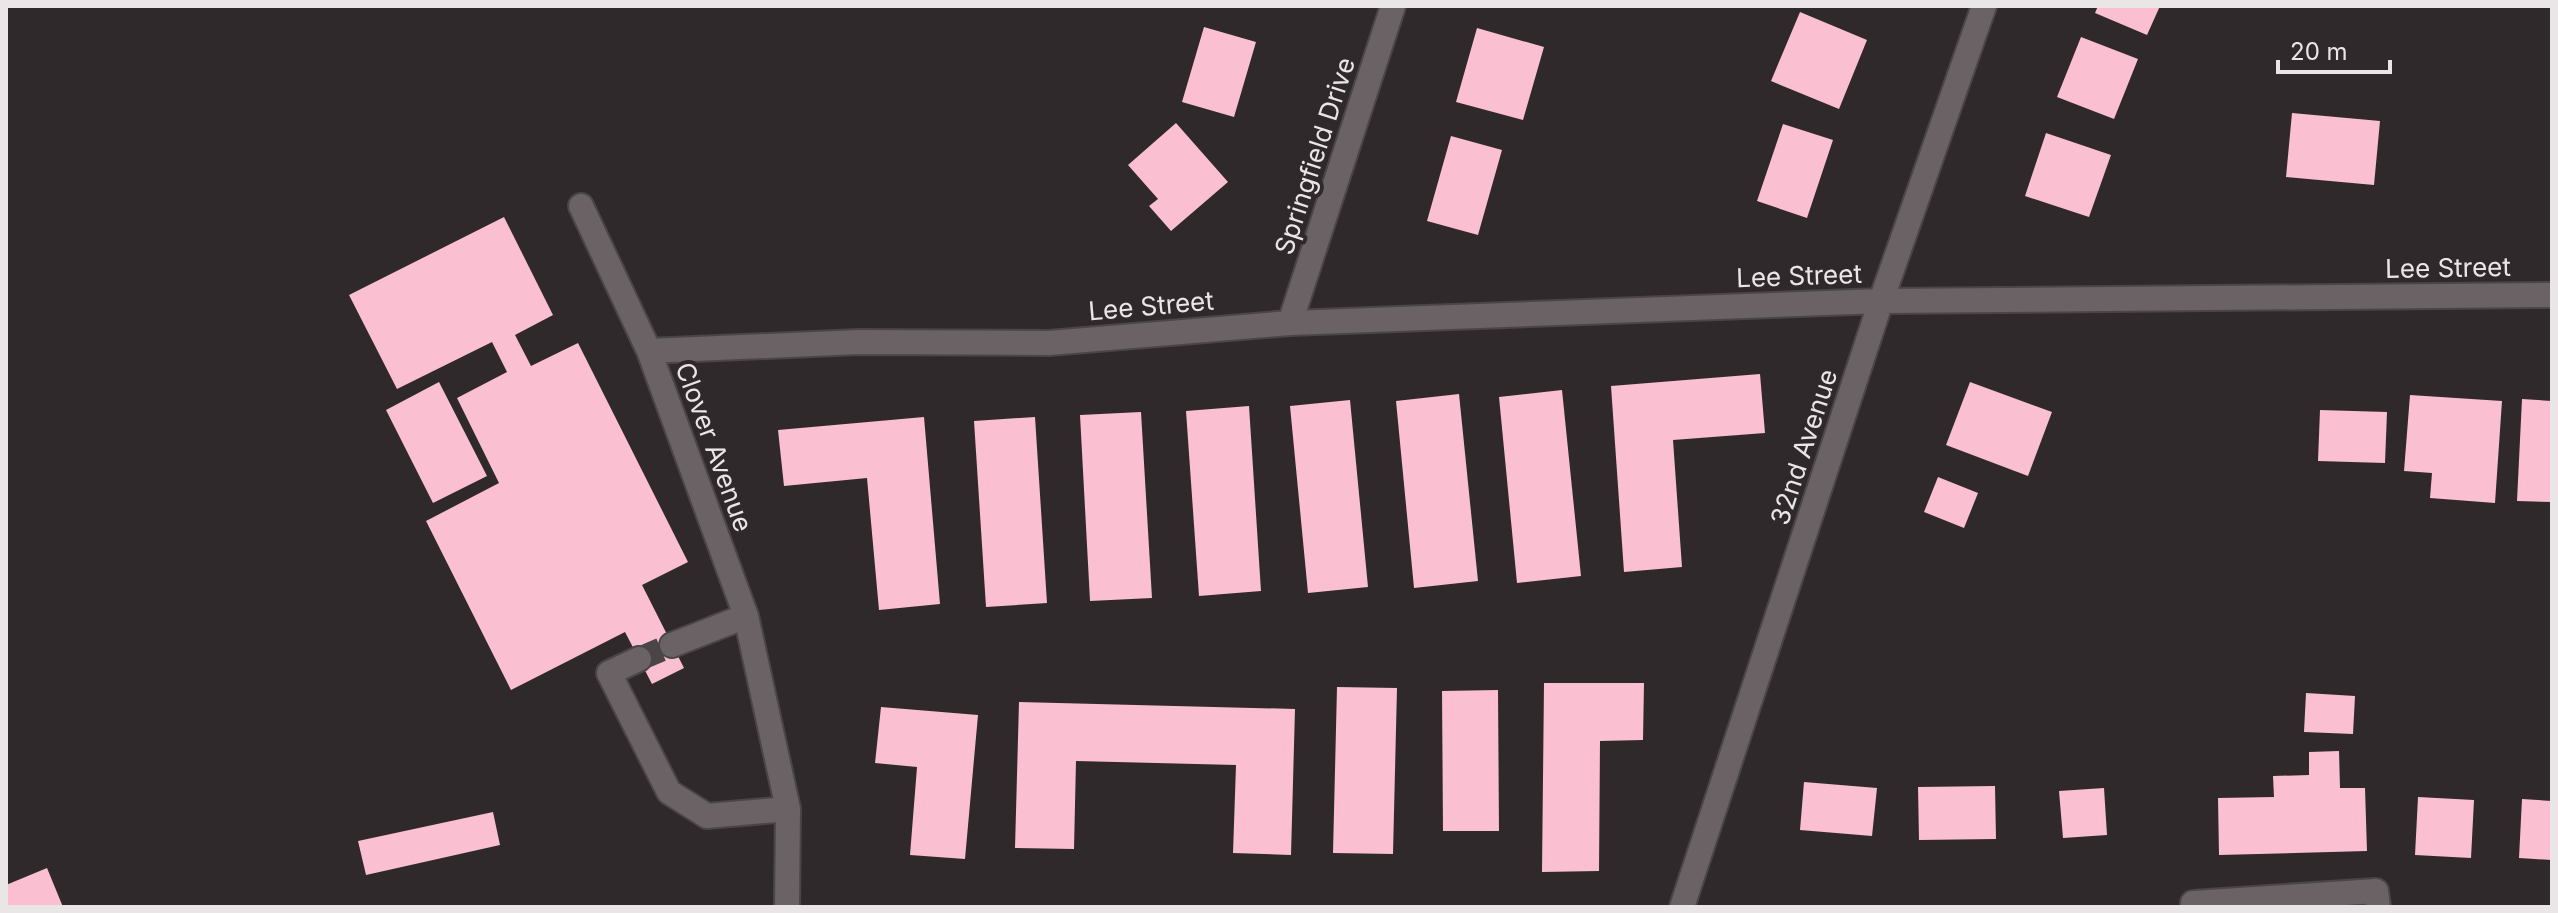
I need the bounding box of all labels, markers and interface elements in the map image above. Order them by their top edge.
scale bar [2278,24,2390,74]
text: 20 m [2290,37,2348,66]
street label: Springfield Drive [1268,53,1361,258]
street label: Lee Street [2385,251,2511,284]
street label: Lee Street [1736,258,1862,293]
street label: Lee Street [1087,285,1215,326]
street label: Clover Avenue [669,358,759,536]
street label: 32nd Avenue [1764,365,1843,529]

